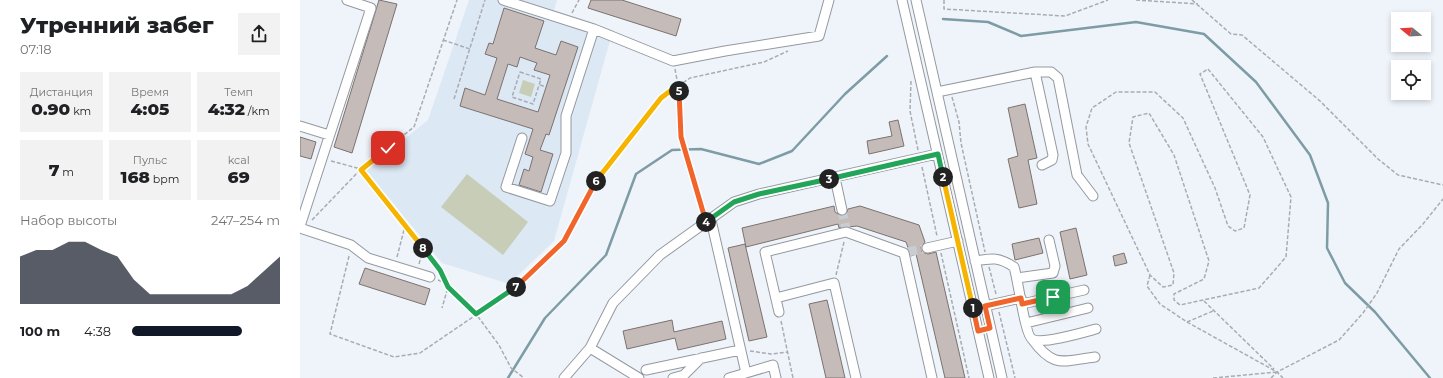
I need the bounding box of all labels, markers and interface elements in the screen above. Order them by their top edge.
text: Утренний забег [20,12,214,39]
north arrow [1391,12,1431,52]
map controls [1391,12,1431,100]
button: share [238,13,280,55]
text: 07:18 [20,41,52,57]
button: locate [1391,60,1431,100]
pin: 5 [669,81,689,101]
text: 5 [676,84,682,98]
text: Дистанция [30,85,93,99]
text: Время [131,85,169,99]
text: Темп [224,85,253,99]
text: 0.90 [31,99,70,119]
text: 4:05 [131,99,169,119]
text: 4:32 [208,99,245,119]
text: km [70,104,91,118]
text: /km [245,104,270,118]
pin [371,131,405,165]
icon: check [377,137,399,159]
text: Пульс [133,153,167,167]
text: kcal [228,153,250,167]
text: 7 [49,160,59,180]
text: m [59,165,74,179]
text: 168 [121,167,150,187]
text: 69 [228,167,250,187]
pin: 2 [933,167,953,187]
pin: 3 [819,169,839,189]
text: 2 [940,170,946,184]
pin: 6 [586,171,606,191]
text: bpm [150,172,179,186]
text: 3 [826,172,832,186]
text: 6 [592,174,600,188]
text: Набор высоты [20,212,117,228]
text: 247–254 m [211,212,280,228]
pin: 4 [696,212,716,232]
text: 4 [702,215,710,229]
pin: 8 [413,238,433,258]
text: 8 [419,241,427,255]
pin: 7 [506,277,526,297]
text: 7 [513,280,519,294]
pin [1036,280,1070,314]
icon: arrive [1042,286,1064,308]
pin: 1 [963,298,983,318]
text: 1 [971,301,975,315]
text: 100 m [20,323,60,339]
text: 4:38 [84,323,111,339]

